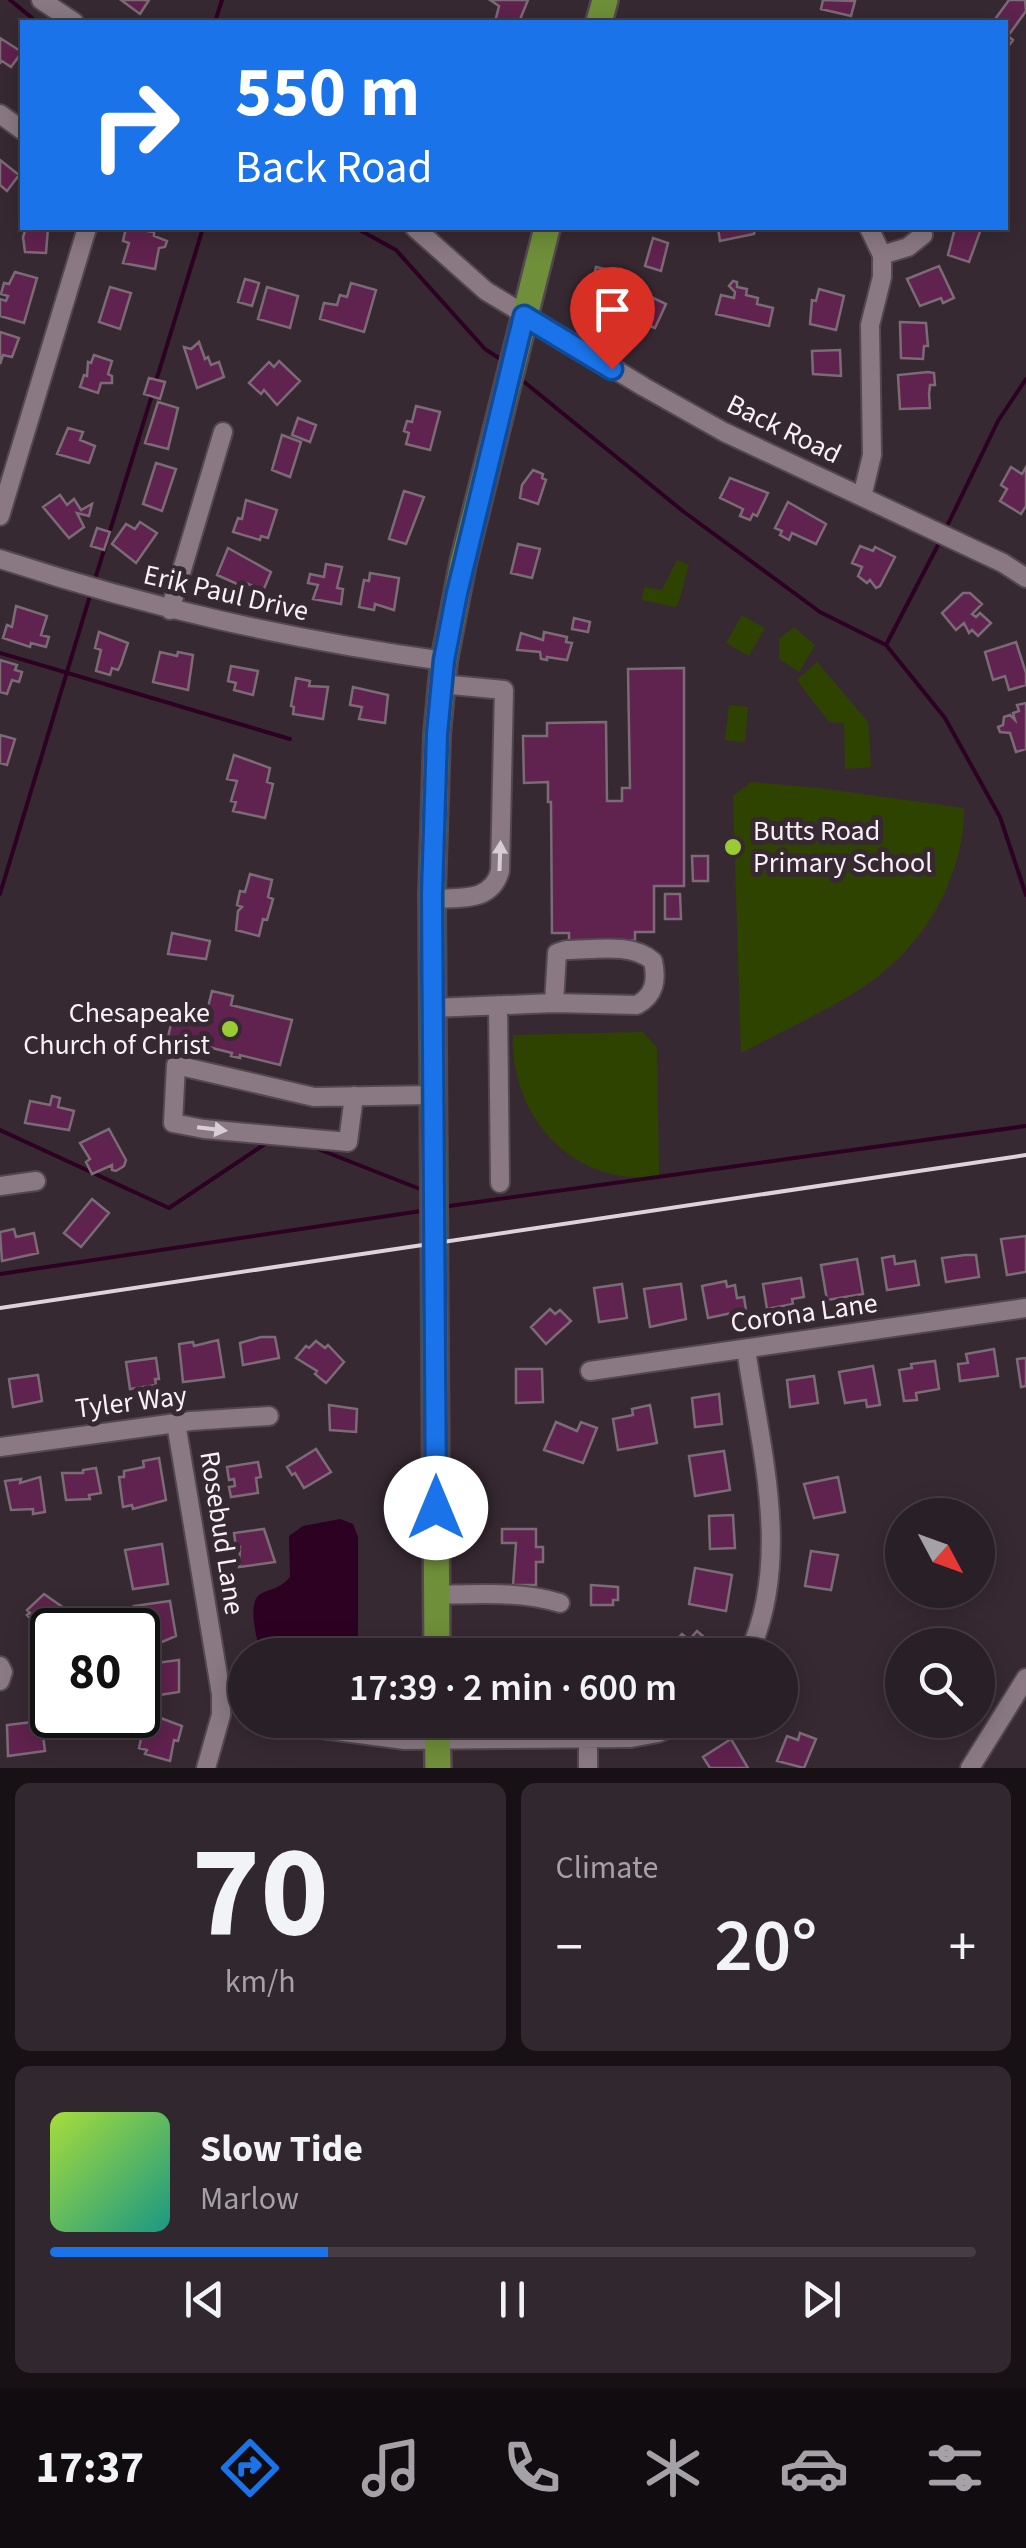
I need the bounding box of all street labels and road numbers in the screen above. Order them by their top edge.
street label: Back Road [720,384,848,474]
street label: Erik Paul Drive [140,555,312,631]
street label: Corona Lane [728,1283,880,1343]
street label: Tyler Way [73,1375,189,1429]
street label: Rosebud Lane [189,1448,255,1618]

